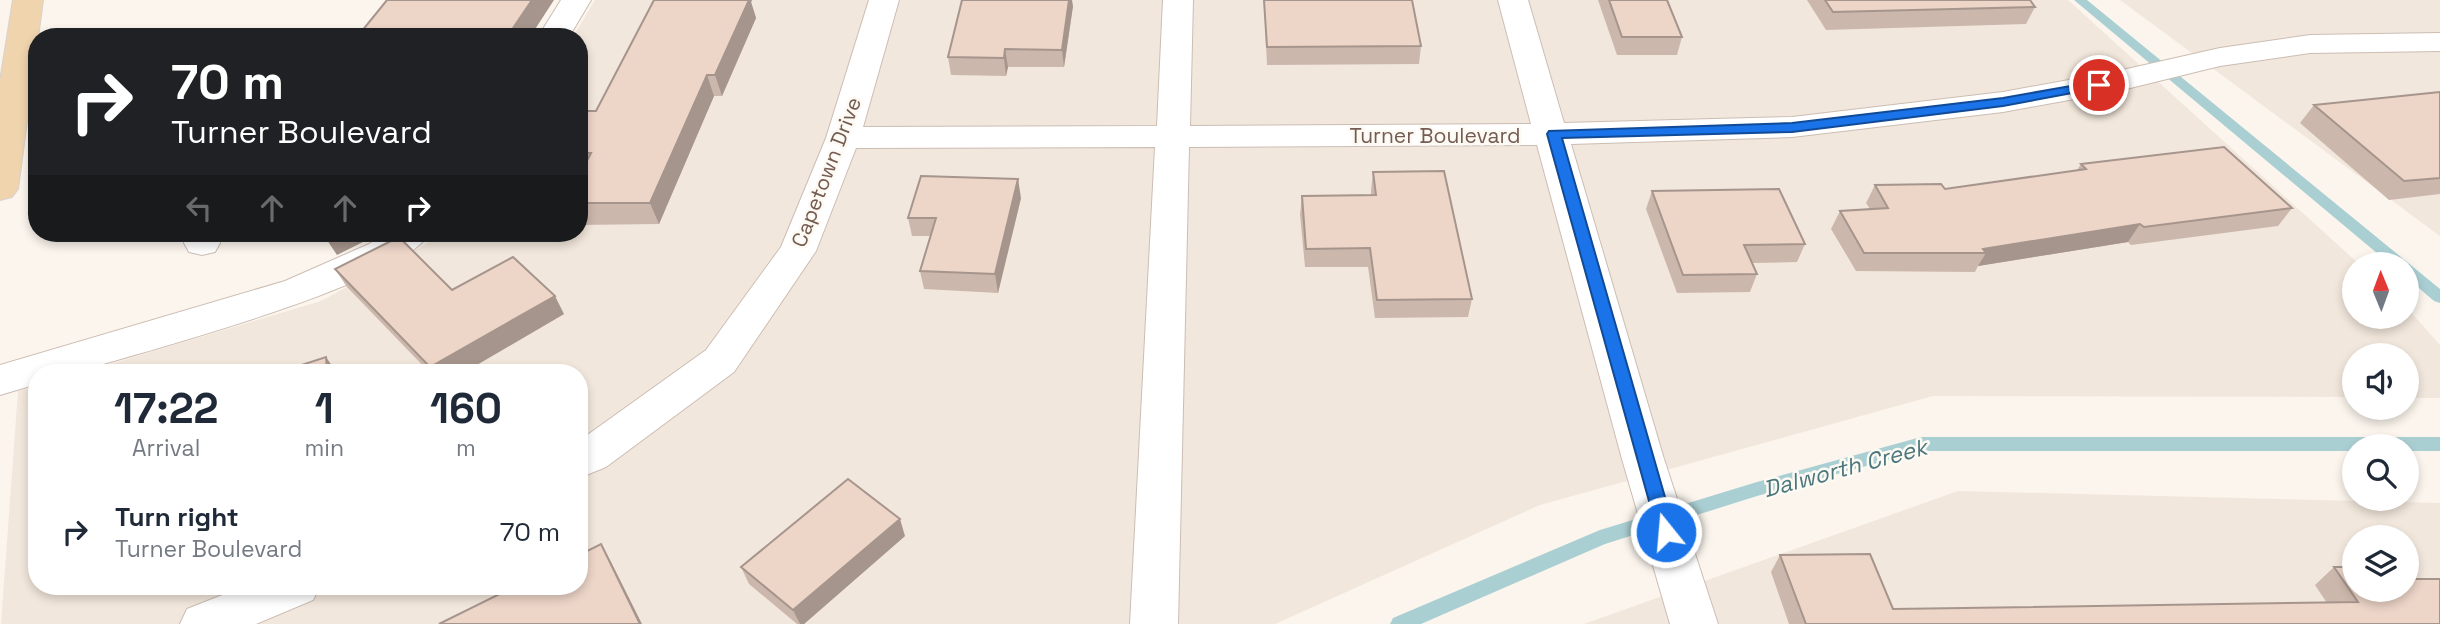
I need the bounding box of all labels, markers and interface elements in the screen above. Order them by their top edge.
text: 70 m [171,51,284,113]
pin [2069,55,2129,115]
icon: right [56,56,147,147]
icon: arrive [2080,66,2118,104]
street label: Capetown Drive [785,93,867,251]
text: Turner Boulevard [171,112,432,152]
street label: Turner Boulevard [1349,122,1521,149]
icon: left [180,189,218,227]
icon: ahead [253,189,291,227]
icon: ahead [326,189,364,227]
icon: right [399,189,437,227]
north arrow [2342,252,2418,329]
map controls [2342,252,2419,602]
button: sound [2342,343,2419,420]
text: 17:22 [114,382,219,435]
text: 1 [315,382,334,435]
text: 160 [430,382,502,435]
water label: Dalworth Creek [1760,431,1933,504]
text: Arrival [132,433,200,463]
text: min [304,433,344,463]
text: m [456,433,476,463]
button: search [2342,434,2419,511]
position arrow [1629,495,1703,569]
text: Turn right [115,500,239,534]
icon: right [56,513,94,551]
text: 70 m [500,515,560,549]
button: layers [2342,525,2419,602]
text: Turner Boulevard [115,534,302,564]

